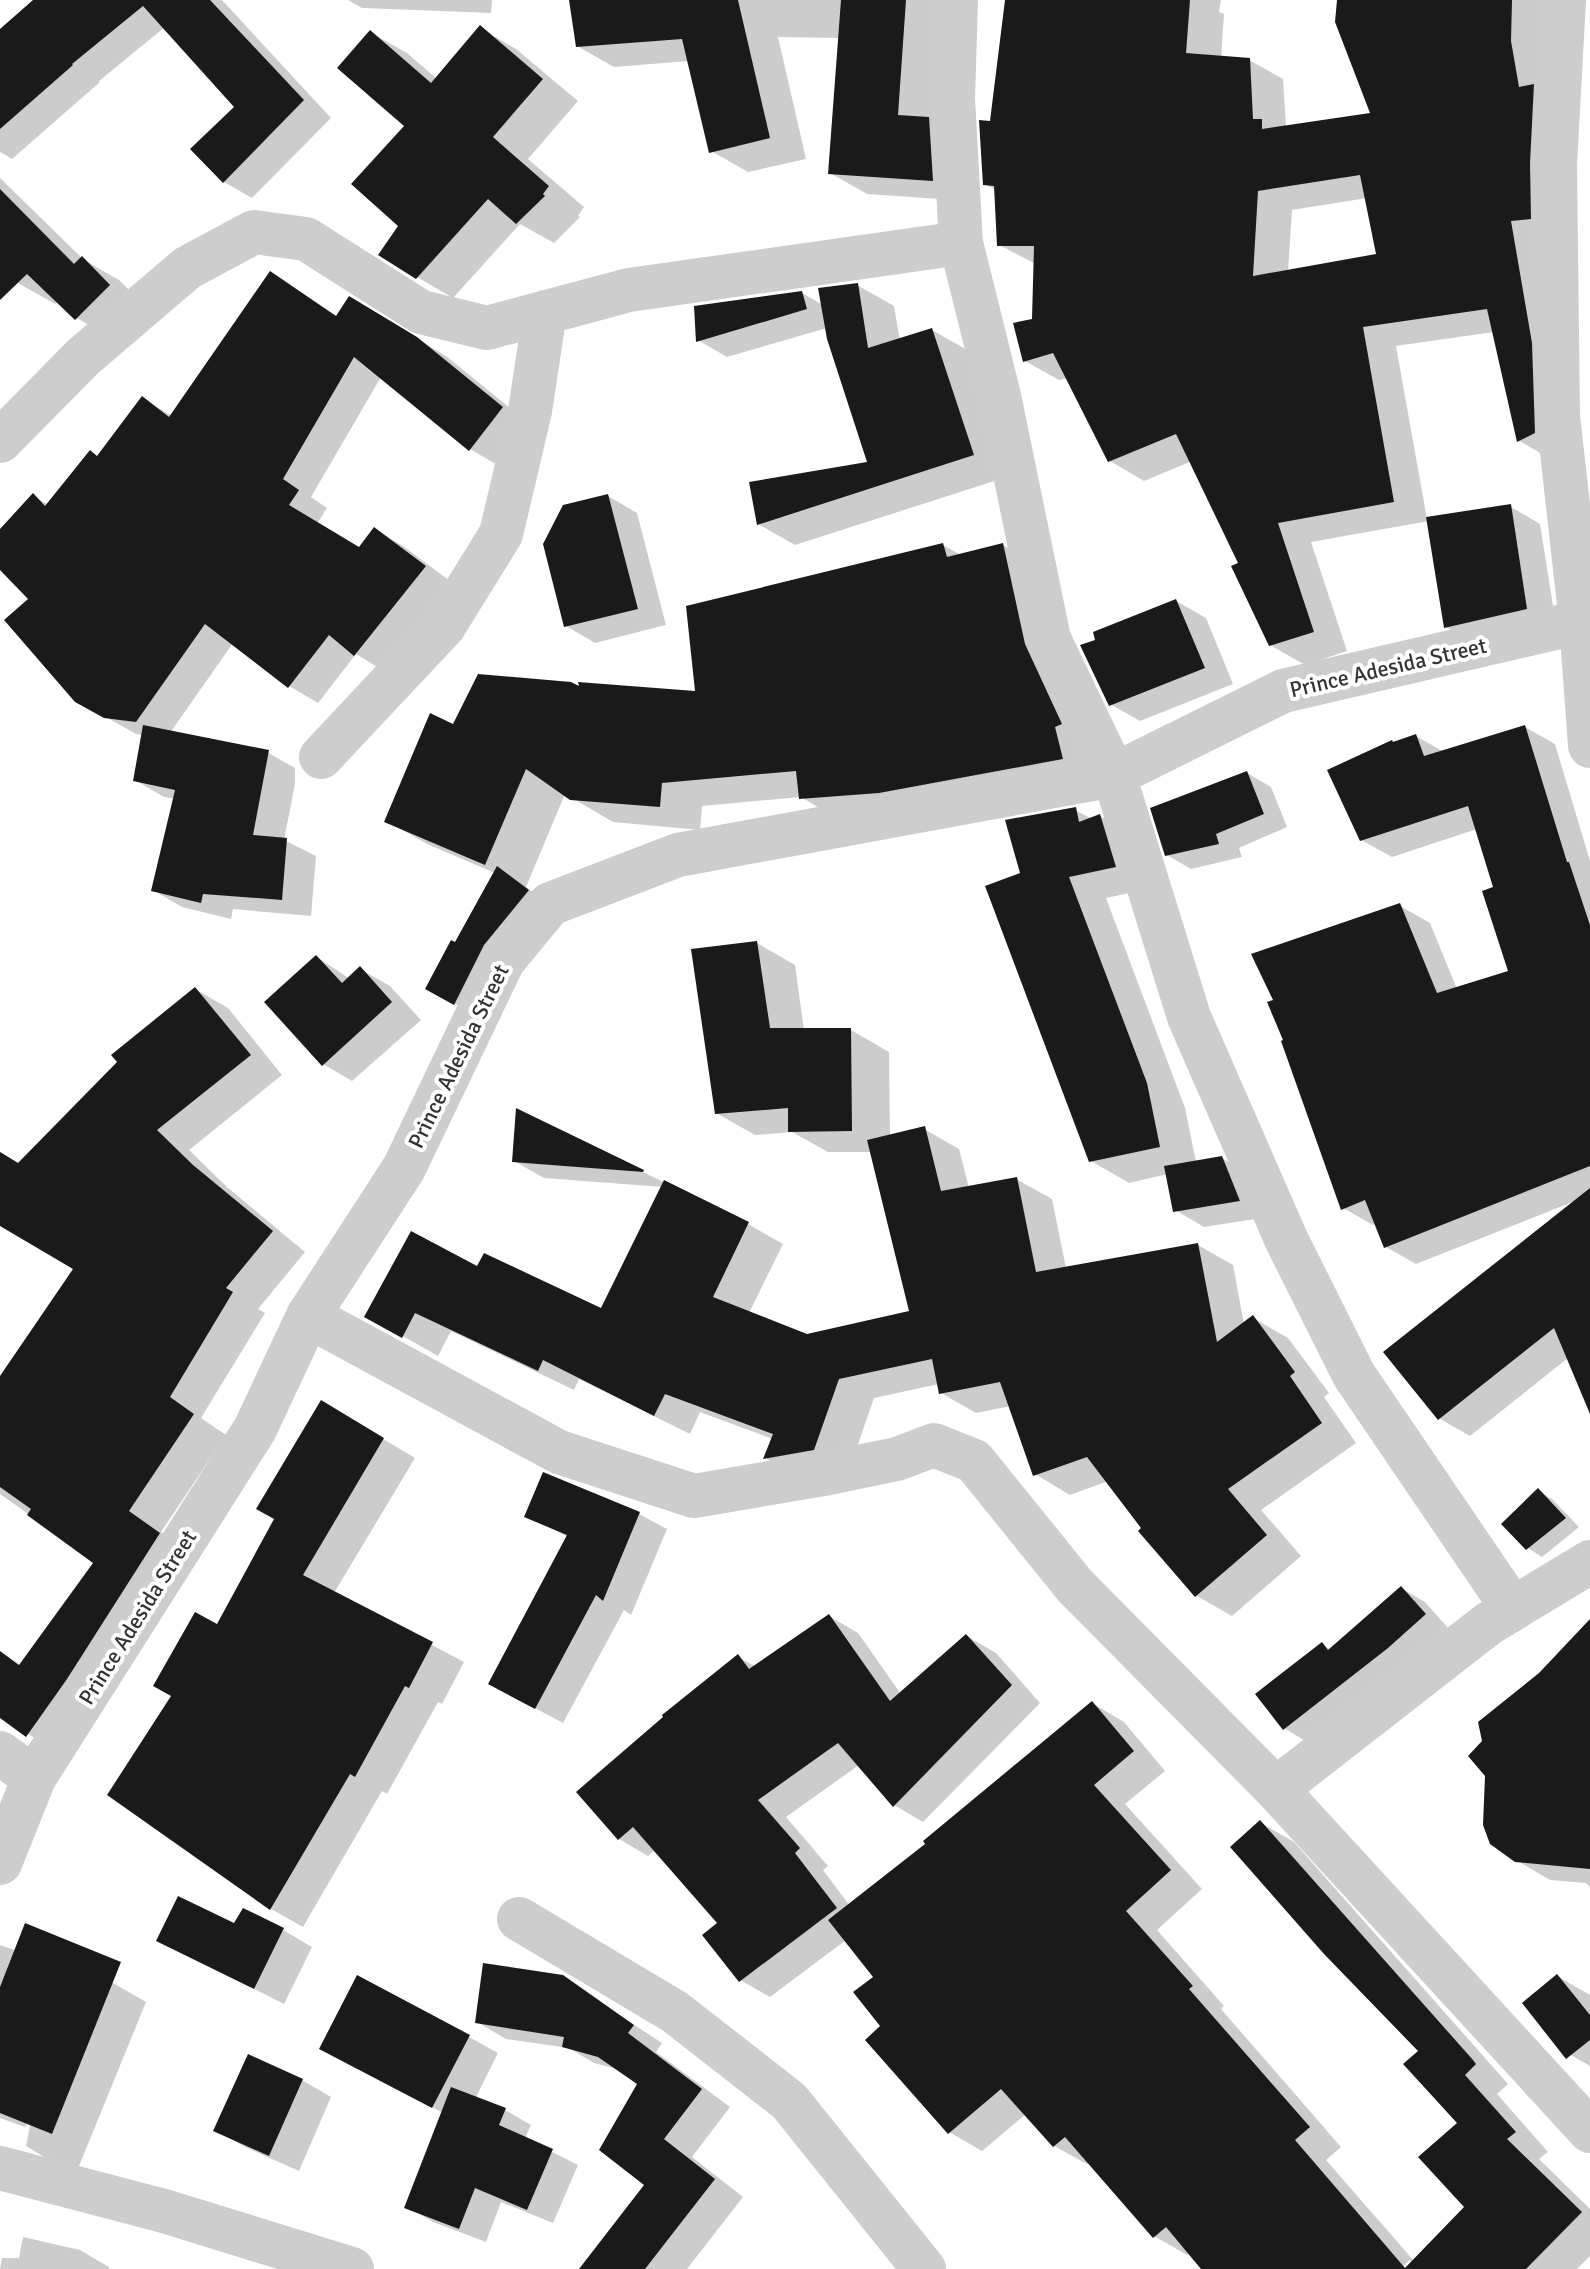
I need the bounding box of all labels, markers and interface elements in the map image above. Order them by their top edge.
street label: Prince Adesida Street [1287,632,1489,703]
street label: Prince Adesida Street [402,960,515,1153]
street label: Prince Adesida Street [73,1525,202,1710]

